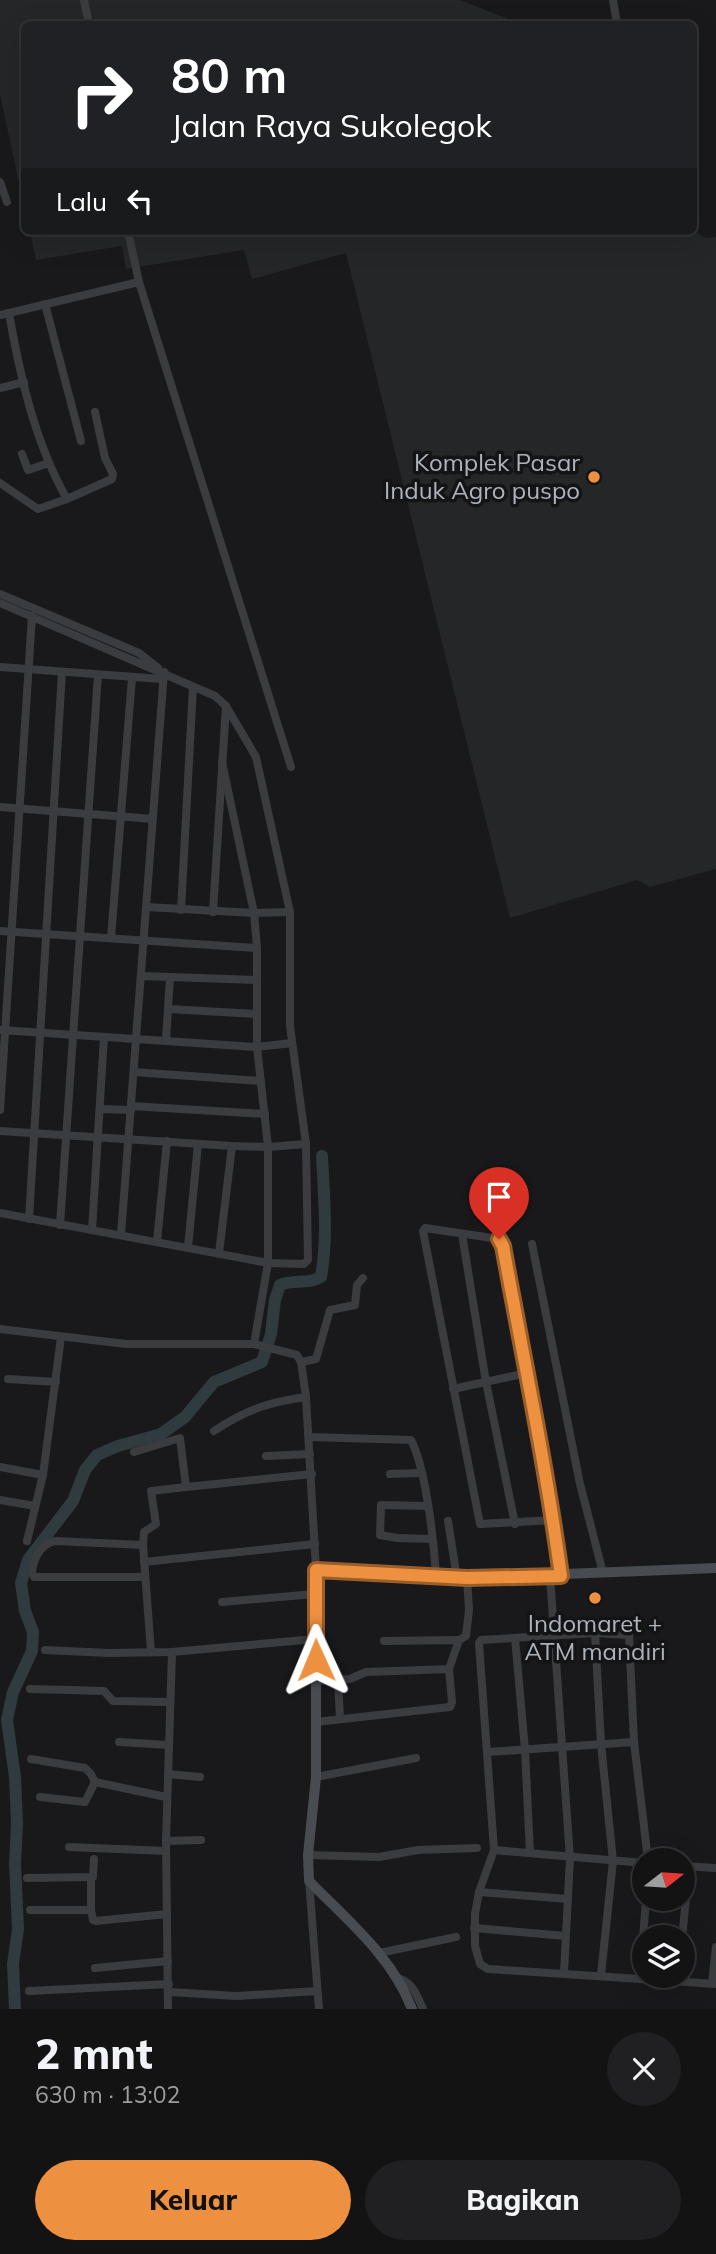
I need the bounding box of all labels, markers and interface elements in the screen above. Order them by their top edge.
text: 80 m [171,44,287,105]
icon: right [56,49,147,140]
text: Jalan Raya Sukolegok [171,105,492,145]
icon: left [121,182,159,220]
text: Lalu [56,185,107,218]
place label: Komplek Pasar Induk Agro puspo [384,447,580,505]
marker: Komplek Pasar Induk Agro puspo [586,469,602,485]
pin [469,1167,529,1239]
icon: arrive [480,1178,518,1216]
marker: Indomaret + ATM mandiri [587,1590,603,1606]
place label: Indomaret + ATM mandiri [524,1608,666,1666]
position arrow [279,1623,353,1697]
north arrow [632,1848,695,1911]
map controls [632,1848,695,1988]
button: layers [632,1925,695,1988]
text: 2 mnt [35,2027,153,2080]
button: close [607,2032,681,2106]
text: 630 m · 13:02 [35,2080,180,2109]
button: Keluar [35,2160,351,2240]
button: Bagikan [365,2160,681,2240]

